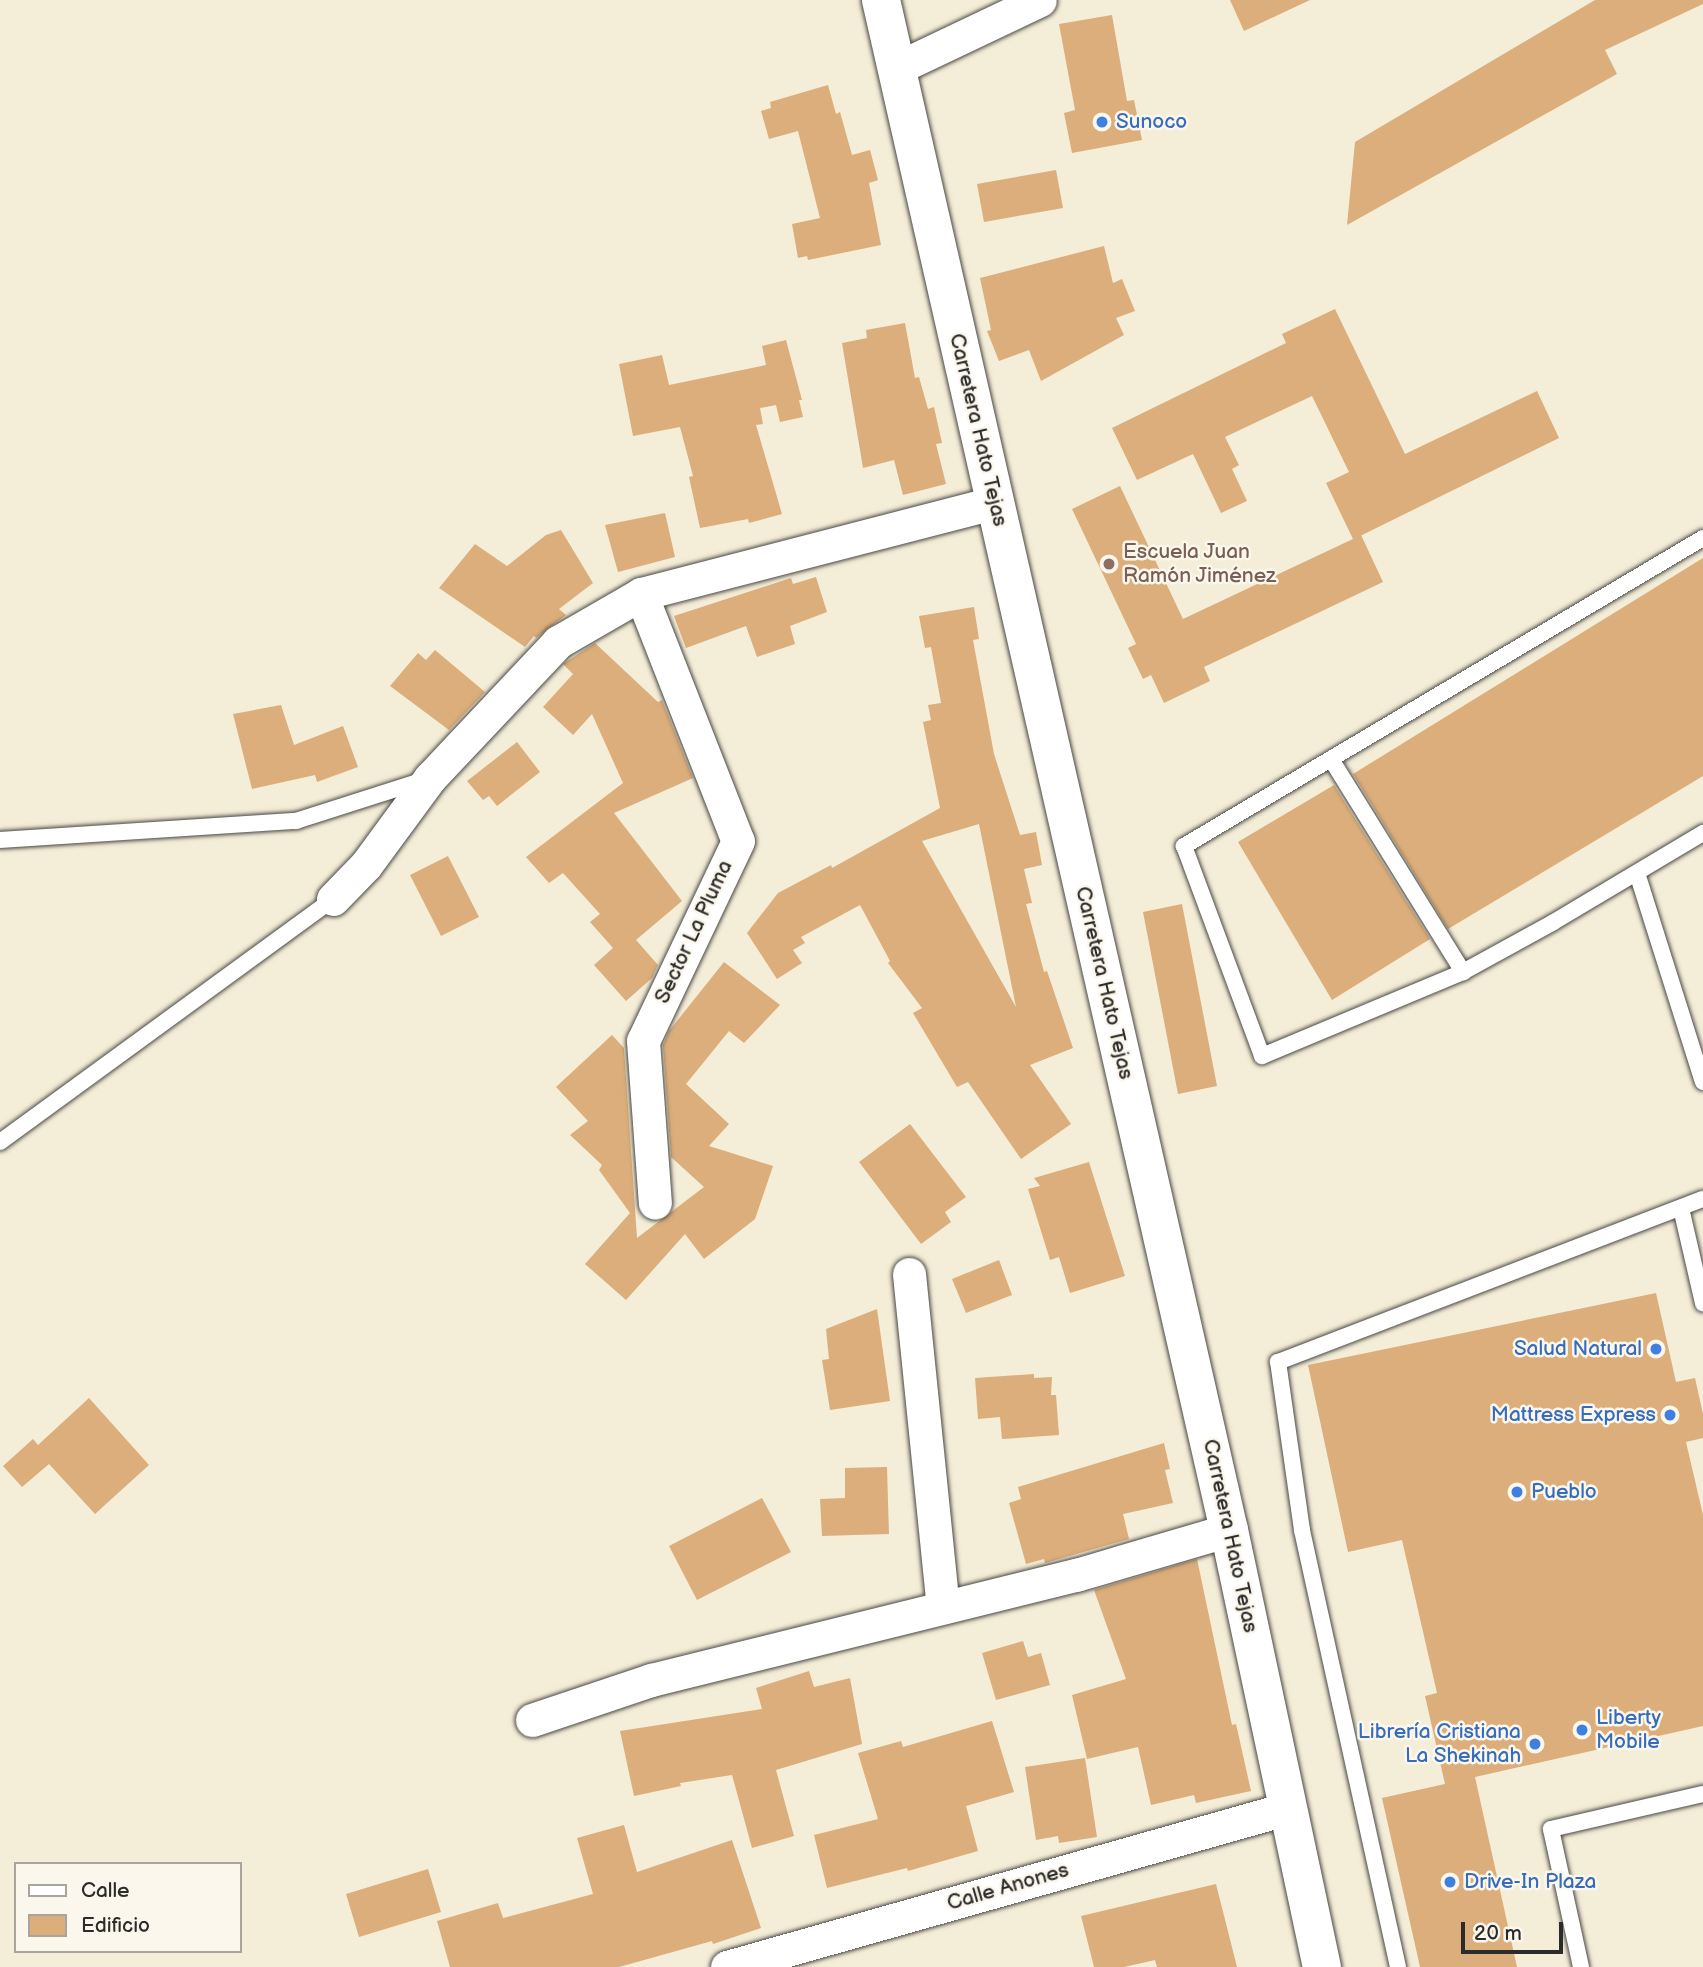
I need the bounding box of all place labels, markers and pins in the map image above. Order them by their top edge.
place label: Sunoco [1116,109,1187,135]
marker: Sunoco [1094,114,1110,130]
place label: Escuela Juan Ramón Jiménez [1123,539,1277,589]
marker: Escuela Juan Ramón Jiménez [1101,556,1117,572]
place label: Salud Natural [1514,1336,1642,1362]
marker: Salud Natural [1648,1341,1664,1357]
place label: Mattress Express [1491,1402,1656,1428]
marker: Mattress Express [1662,1407,1678,1423]
place label: Pueblo [1531,1479,1597,1505]
marker: Pueblo [1509,1484,1525,1500]
place label: Liberty Mobile [1596,1705,1661,1755]
place label: Librería Cristiana La Shekinah [1358,1719,1521,1769]
marker: Liberty Mobile [1574,1722,1590,1738]
marker: Librería Cristiana La Shekinah [1527,1736,1543,1752]
place label: Drive-In Plaza [1464,1869,1596,1895]
marker: Drive-In Plaza [1442,1874,1458,1890]

